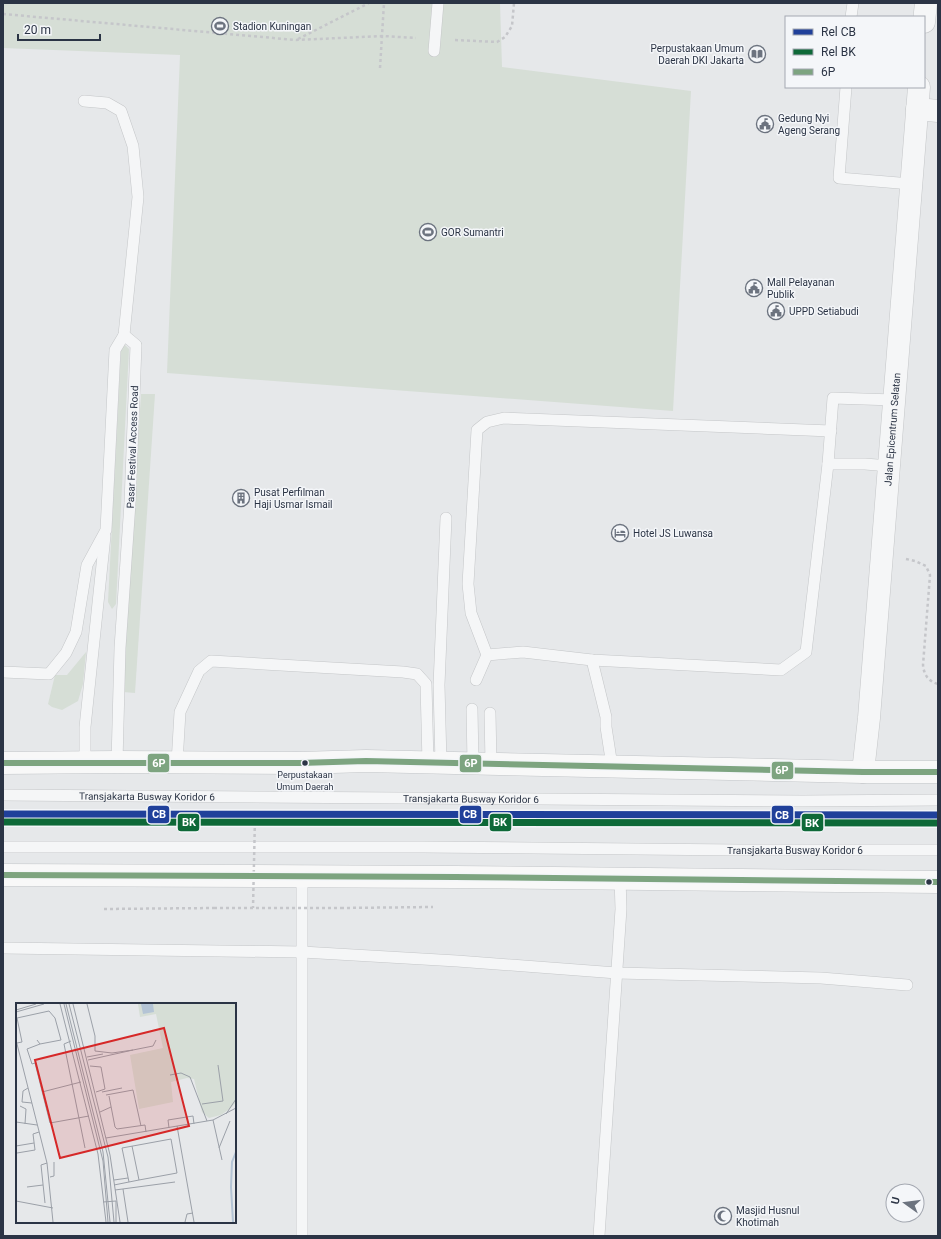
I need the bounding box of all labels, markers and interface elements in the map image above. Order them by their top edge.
scale bar [18,16,100,42]
sports icon: Stadion Kuningan [210,16,230,36]
legend [785,16,925,88]
place label: Stadion Kuningan [233,21,311,32]
text: 20 m [24,23,51,37]
text: Rel CB [821,25,856,39]
place label: Perpustakaan Umum Daerah DKI Jakarta [651,43,744,66]
library icon: Perpustakaan Umum Daerah DKI Jakarta [747,44,767,64]
text: Rel BK [821,45,856,59]
text: 6P [821,65,836,79]
place label: Gedung Nyi Ageng Serang [778,113,840,136]
public building icon: Gedung Nyi Ageng Serang [755,114,775,134]
sports icon: GOR Sumantri [418,222,438,242]
place label: GOR Sumantri [441,227,504,238]
place label: Mall Pelayanan Publik [767,277,834,300]
public building icon: Mall Pelayanan Publik [744,278,764,298]
public building icon: UPPD Setiabudi [766,301,786,321]
place label: UPPD Setiabudi [789,306,859,317]
street label: Jalan Epicentrum Selatan [882,372,902,486]
street label: Pasar Festival Access Road [125,385,140,509]
place label: Pusat Perfilman Haji Usmar Ismail [254,487,333,510]
building icon: Pusat Perfilman Haji Usmar Ismail [231,488,251,508]
hotel icon: Hotel JS Luwansa [610,523,630,543]
place label: Hotel JS Luwansa [633,528,713,539]
line badge: 6P [147,753,170,773]
line badge: 6P [459,754,482,773]
text: 6P [152,757,166,770]
text: 6P [464,757,478,770]
marker: Perpustakaan Umum Daerah [300,758,310,768]
line badge: 6P [771,761,794,780]
text: 6P [775,764,789,777]
place label: Perpustakaan Umum Daerah [276,770,334,792]
street label: Transjakarta Busway Koridor 6 [79,791,215,803]
street label: Transjakarta Busway Koridor 6 [403,793,539,805]
line badge: CB [147,805,170,824]
line badge: CB [459,805,482,824]
line badge: CB [771,805,794,824]
text: CB [152,808,166,821]
text: CB [463,808,477,821]
text: CB [775,809,789,822]
line badge: BK [177,813,200,832]
line badge: BK [489,813,512,832]
line badge: BK [801,813,824,832]
text: BK [182,816,197,829]
text: BK [493,816,508,829]
text: BK [805,817,820,830]
street label: Transjakarta Busway Koridor 6 [727,845,863,856]
unlabelled marker [924,877,934,887]
inset map [16,1003,236,1223]
north arrow [885,1183,925,1223]
text: U [889,1196,903,1206]
place label: Masjid Husnul Khotimah [736,1205,800,1228]
mosque icon: Masjid Husnul Khotimah [713,1206,733,1226]

